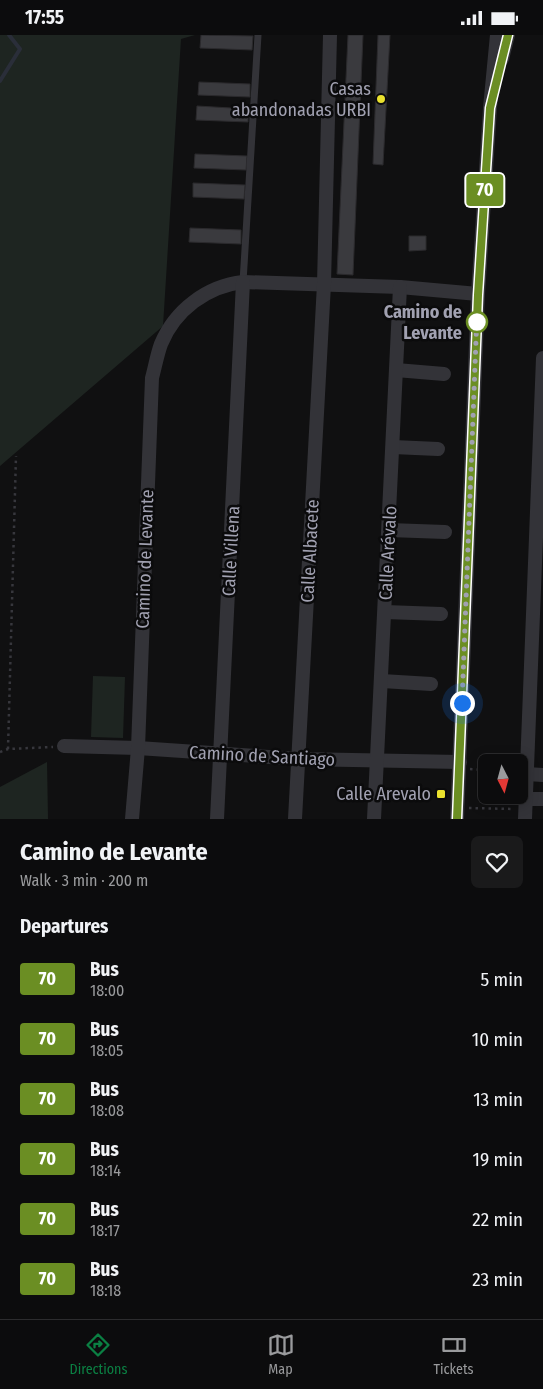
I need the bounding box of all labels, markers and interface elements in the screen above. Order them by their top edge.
text: 17:55 [25,6,64,29]
place label: Casas abandonadas URBI [232,78,371,121]
marker: Casas abandonadas URBI [375,93,387,105]
line badge: 70 [462,174,508,206]
text: 70 [476,179,494,201]
place label: Camino de Levante [384,301,462,344]
marker: Camino de Levante [466,311,488,333]
street label: Camino de Levante [132,489,158,629]
street label: Calle Albacete [296,499,324,603]
street label: Calle Villena [218,505,244,597]
street label: Calle Arévalo [375,505,401,601]
your location [450,691,475,716]
street label: Camino de Santiago [188,741,336,771]
north arrow [478,754,528,804]
map controls [478,754,528,804]
place label: Calle Arevalo [336,783,431,805]
marker: Calle Arevalo [435,788,447,800]
button: heart [471,836,523,888]
text: Camino de Levante [20,838,208,866]
text: Walk · 3 min · 200 m [20,871,148,890]
text: Departures [20,915,108,938]
text: Bus [90,958,119,981]
text: 70 [39,968,56,990]
text: 5 min [480,968,523,991]
text: 18:00 [90,981,124,1000]
text: Bus [90,1018,119,1041]
text: 70 [39,1028,56,1050]
text: 10 min [472,1028,523,1051]
text: 18:05 [90,1041,123,1060]
text: Bus [90,1078,119,1101]
text: 70 [39,1088,56,1110]
text: 13 min [473,1088,523,1111]
text: 18:08 [90,1101,124,1120]
text: Bus [90,1138,119,1161]
text: 70 [39,1148,56,1170]
text: 19 min [472,1148,523,1171]
text: 18:14 [90,1161,121,1180]
text: Bus [90,1198,119,1221]
text: 70 [39,1208,56,1230]
text: 22 min [472,1208,523,1231]
text: 18:17 [90,1221,120,1240]
text: Bus [90,1258,119,1281]
text: 70 [39,1268,56,1290]
text: 23 min [472,1268,523,1291]
text: 18:18 [90,1281,121,1300]
tab: Directions [70,1331,127,1378]
tab: Map [267,1331,295,1378]
tab: Tickets [434,1331,473,1378]

